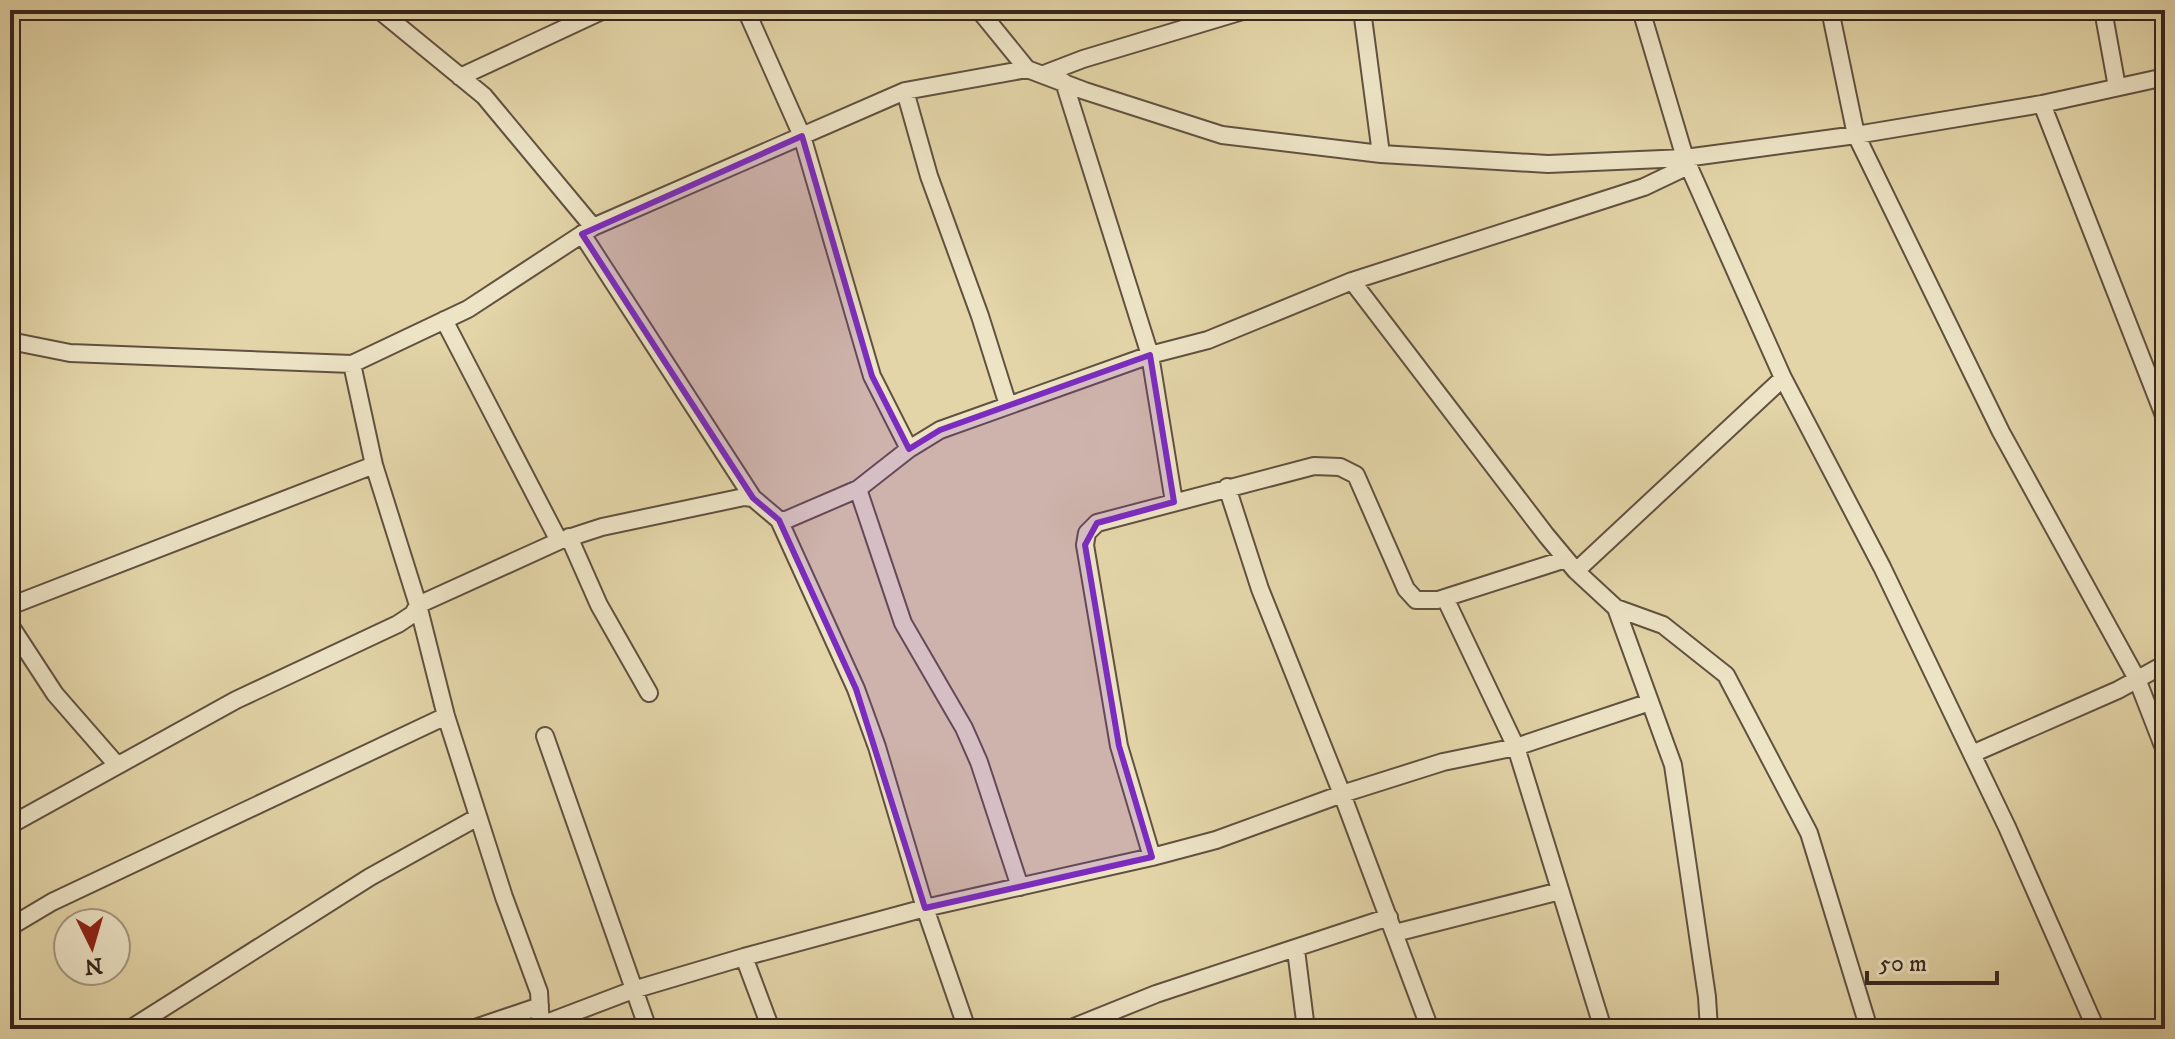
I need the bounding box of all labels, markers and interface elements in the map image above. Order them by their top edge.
north arrow [52,907,132,987]
scale bar [1867,935,1997,985]
text: 50 m [1879,949,1927,979]
text: N [83,951,104,980]

